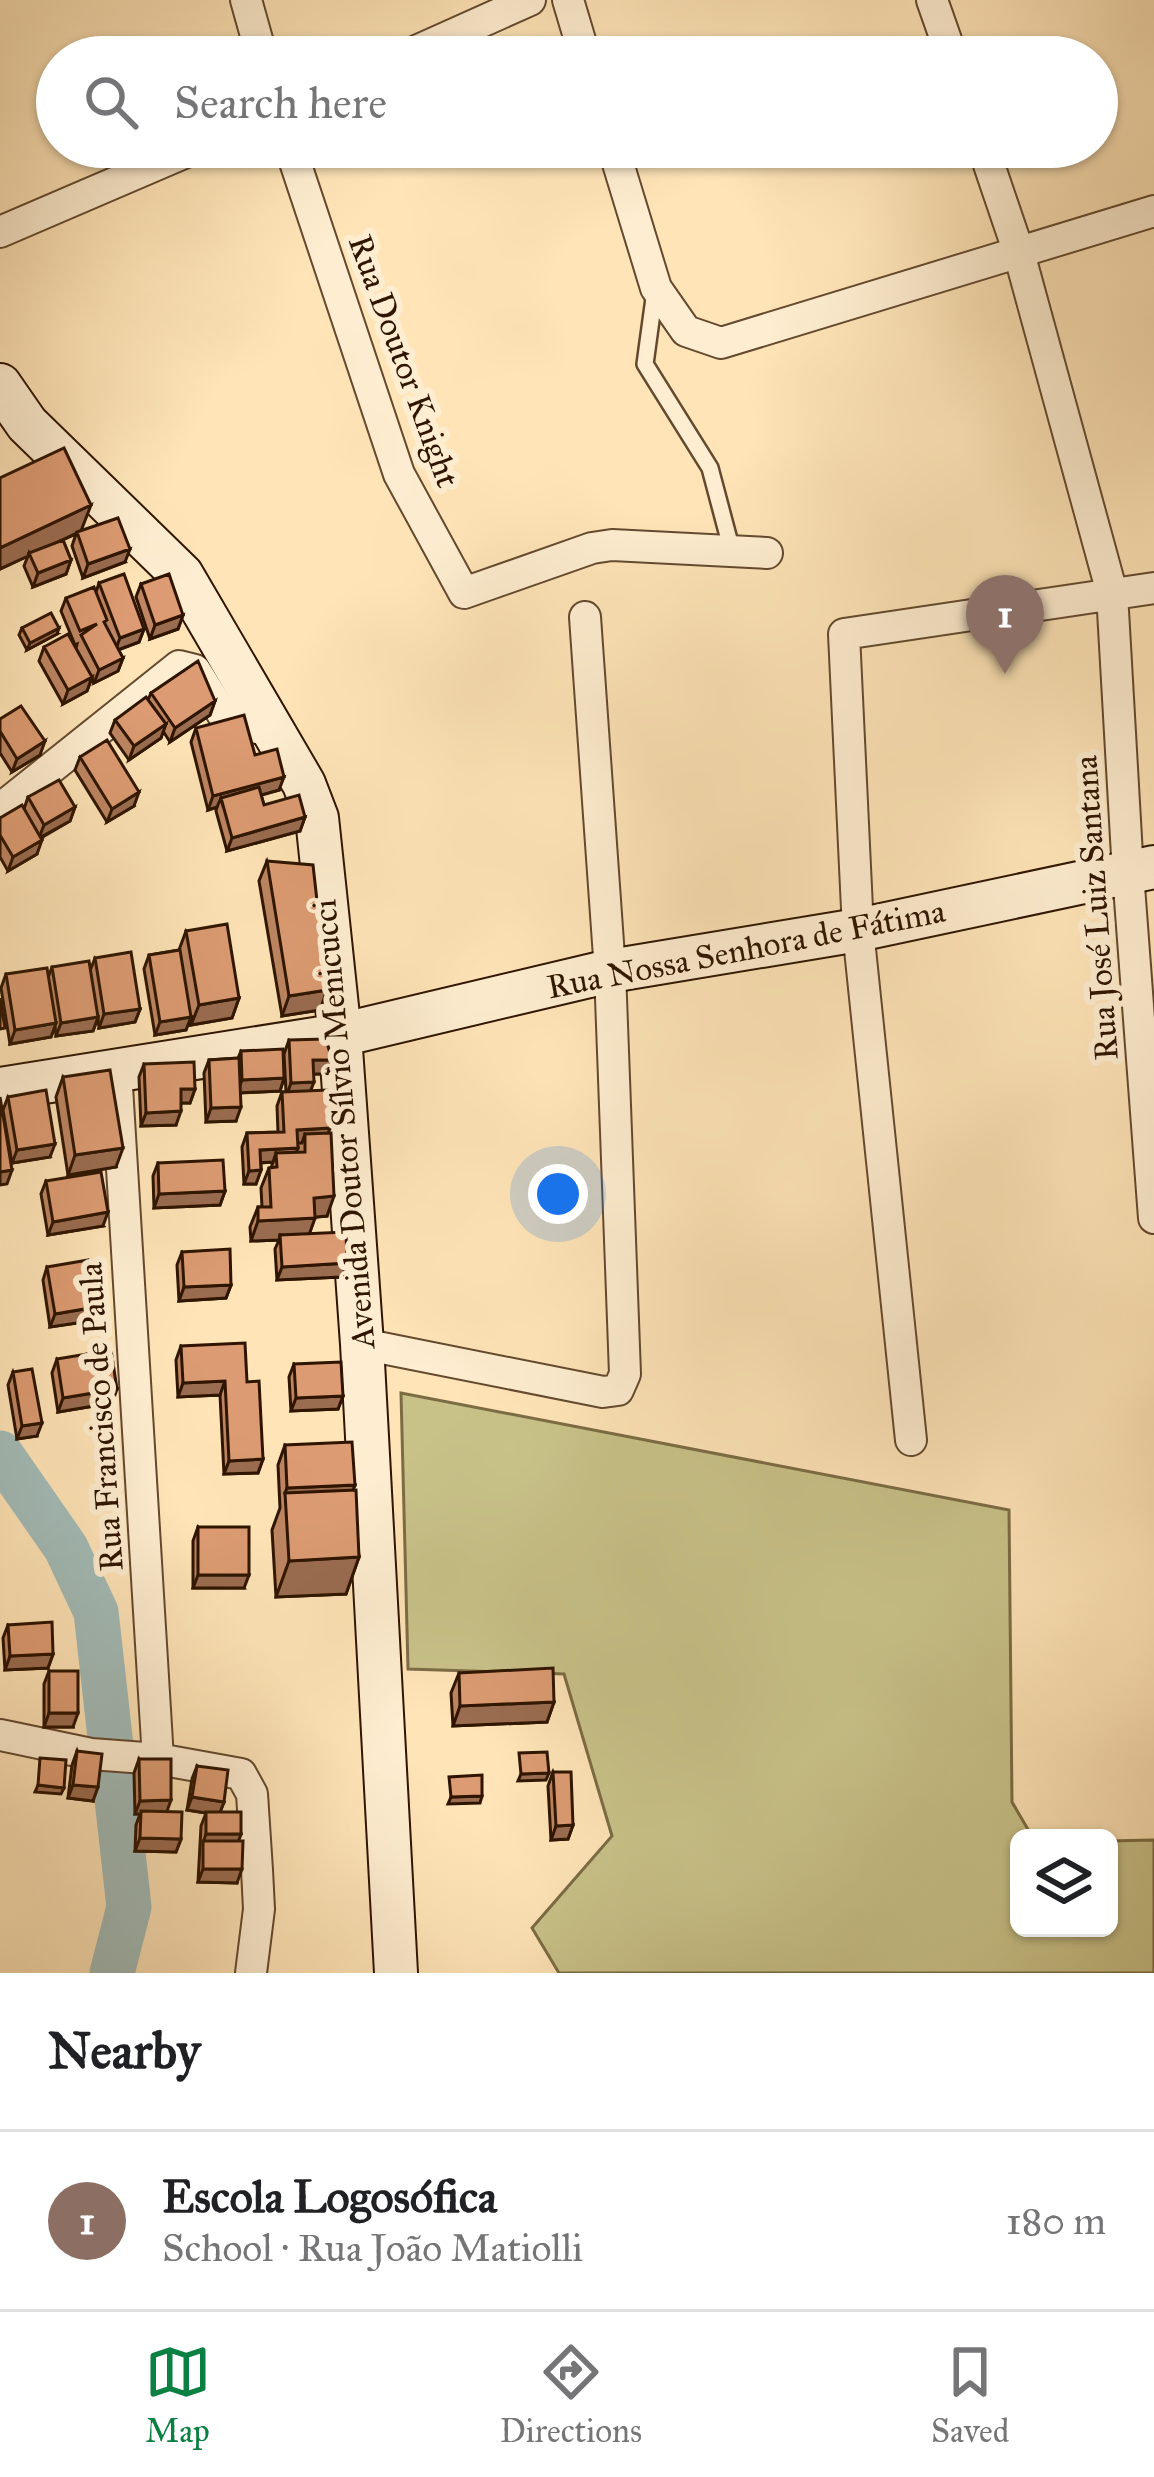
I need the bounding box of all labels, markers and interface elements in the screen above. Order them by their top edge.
search box [36,36,1118,168]
icon: search [78,69,144,135]
text: Search here [174,75,387,130]
street label: Rua Doutor Knight [340,229,468,493]
pin: 1 [966,575,1044,674]
street label: Rua José Luiz Santana [1065,754,1128,1062]
street label: Rua Nossa Senhora de Fátima [544,891,948,1007]
street label: Avenida Doutor Sílvio Menicucci [304,898,384,1352]
your location [528,1164,588,1224]
street label: Rua Francisco de Paula [70,1261,132,1573]
map controls [1010,1829,1118,1937]
button: layers [1010,1829,1118,1937]
text: Nearby [48,2020,200,2082]
text: Escola Logosófica [162,2169,497,2224]
text: 1 [79,2197,95,2245]
text: 180 m [1006,2197,1106,2245]
text: School · Rua João Matiolli [162,2224,583,2272]
tab: Map [145,2339,211,2451]
tab: Directions [500,2339,642,2451]
tab: Saved [931,2339,1009,2451]

